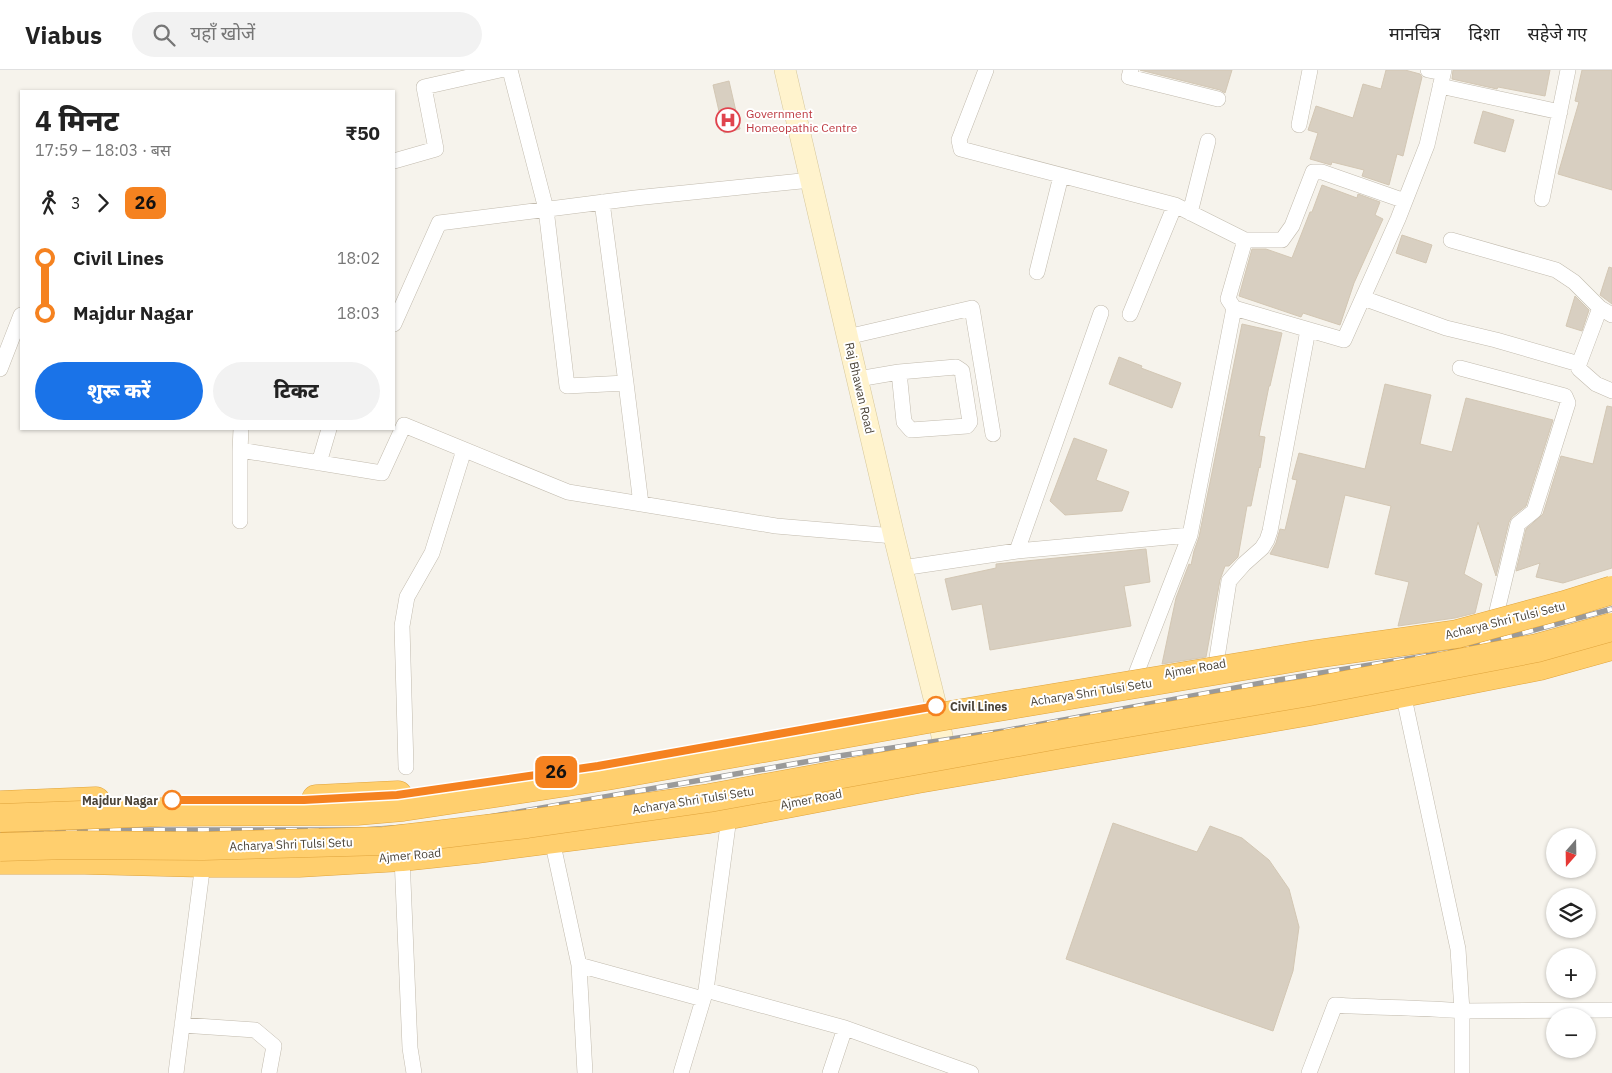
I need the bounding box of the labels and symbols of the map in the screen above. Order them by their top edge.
place label: Government Homeopathic Centre [746,106,858,135]
hospital icon: Government Homeopathic Centre [715,107,741,133]
street label: Raj Bhawan Road [842,341,878,435]
street label: Acharya Shri Tulsi Setu [1443,598,1567,642]
street label: Ajmer Road [1163,655,1227,681]
street label: Acharya Shri Tulsi Setu [1029,675,1153,709]
marker: Civil Lines [926,696,946,716]
place label: Civil Lines [950,699,1007,714]
line badge: 26 [534,756,578,788]
street label: Acharya Shri Tulsi Setu [631,783,755,817]
street label: Ajmer Road [779,786,843,812]
marker: Majdur Nagar [162,790,182,810]
place label: Majdur Nagar [82,793,158,808]
north arrow [1546,828,1596,878]
street label: Acharya Shri Tulsi Setu [229,834,353,854]
street label: Ajmer Road [378,845,442,865]

